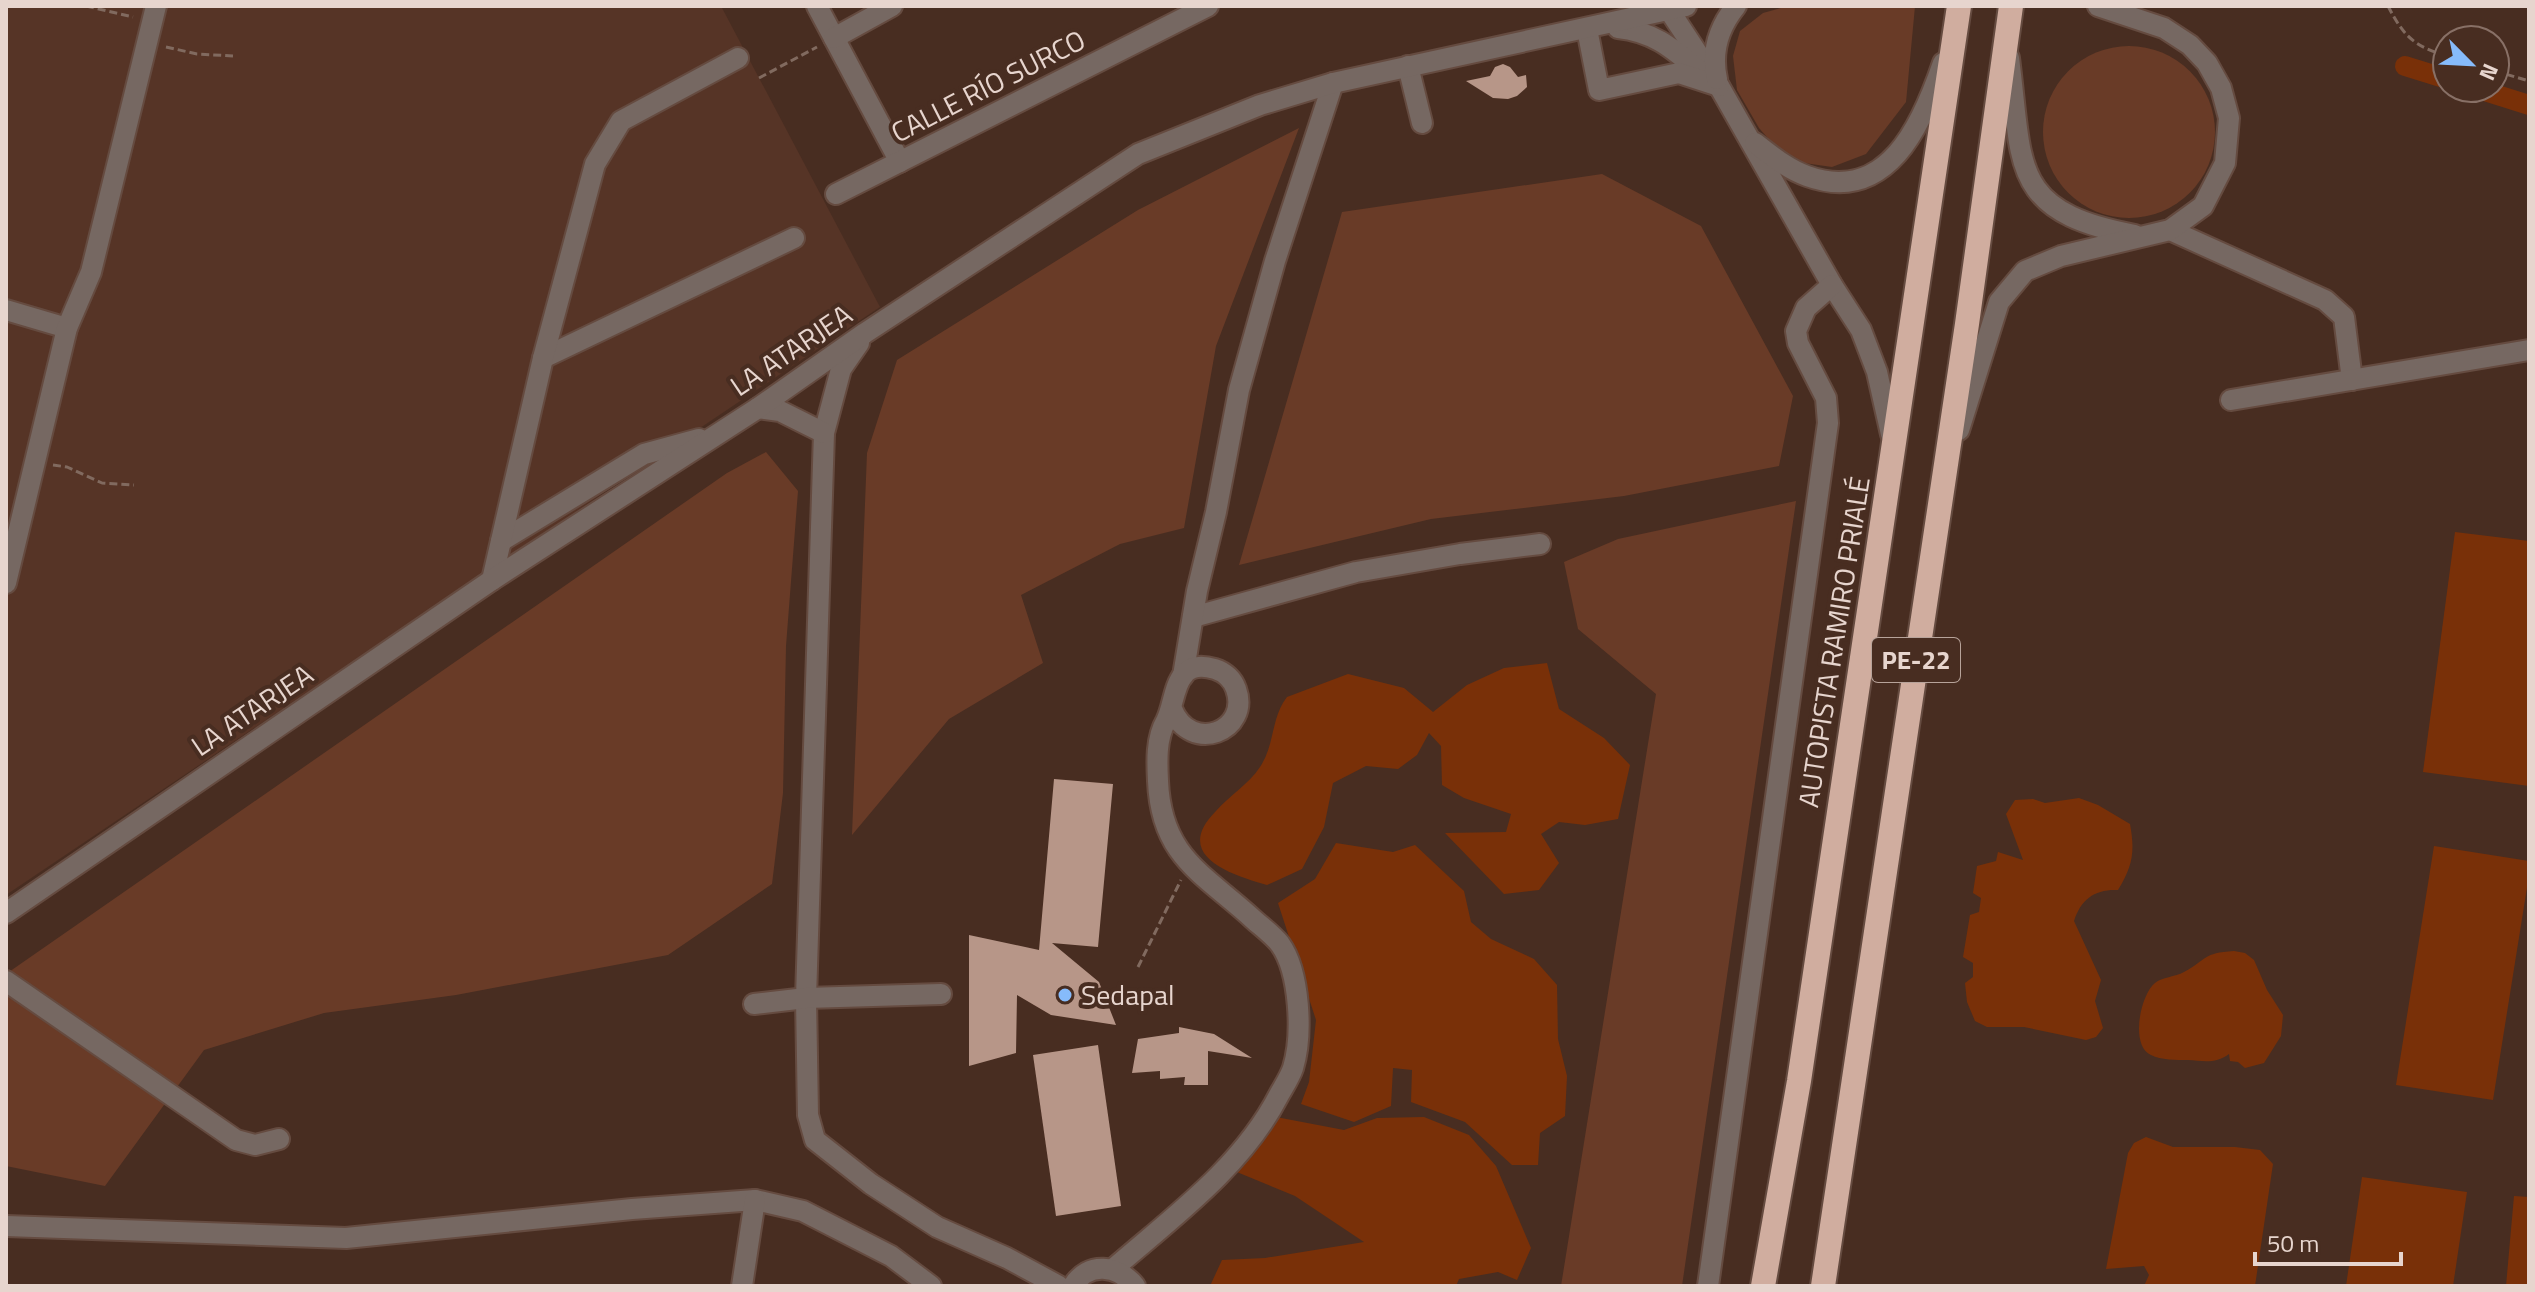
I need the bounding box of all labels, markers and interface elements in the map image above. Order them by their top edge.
street label: CALLE RÍO SURCO [883,18,1092,153]
north arrow [2431,24,2511,104]
text: N [2471,58,2508,86]
street label: LA ATARJEA [721,293,861,406]
street label: AUTOPISTA RAMIRO PRIALÉ [1786,473,1881,810]
road number: PE-22 [1872,638,1960,682]
street label: LA ATARJEA [182,653,322,766]
place label: Sedapal [1081,973,1174,1016]
marker: Sedapal [1056,986,1074,1004]
scale bar [2255,1216,2401,1266]
text: 50 m [2267,1225,2319,1261]

